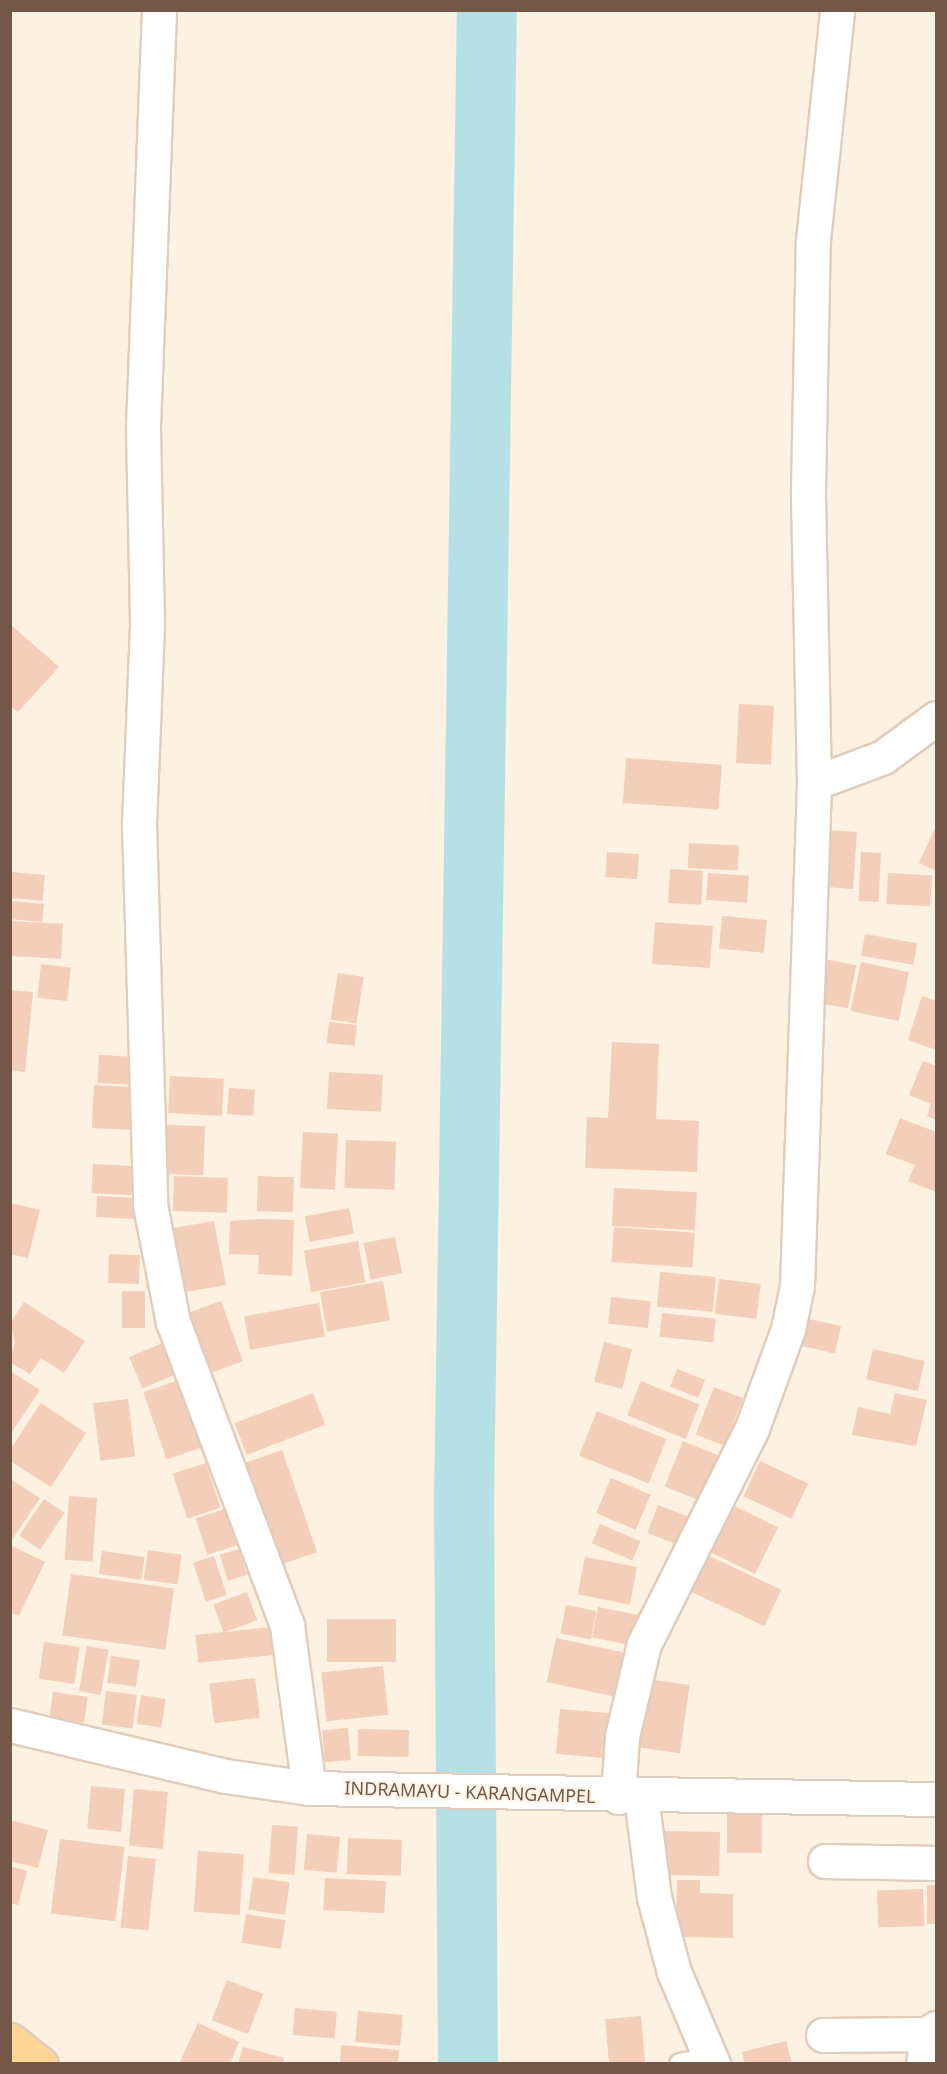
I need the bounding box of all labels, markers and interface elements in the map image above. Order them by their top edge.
street label: INDRAMAYU - KARANGAMPEL [344,1777,596,1807]

